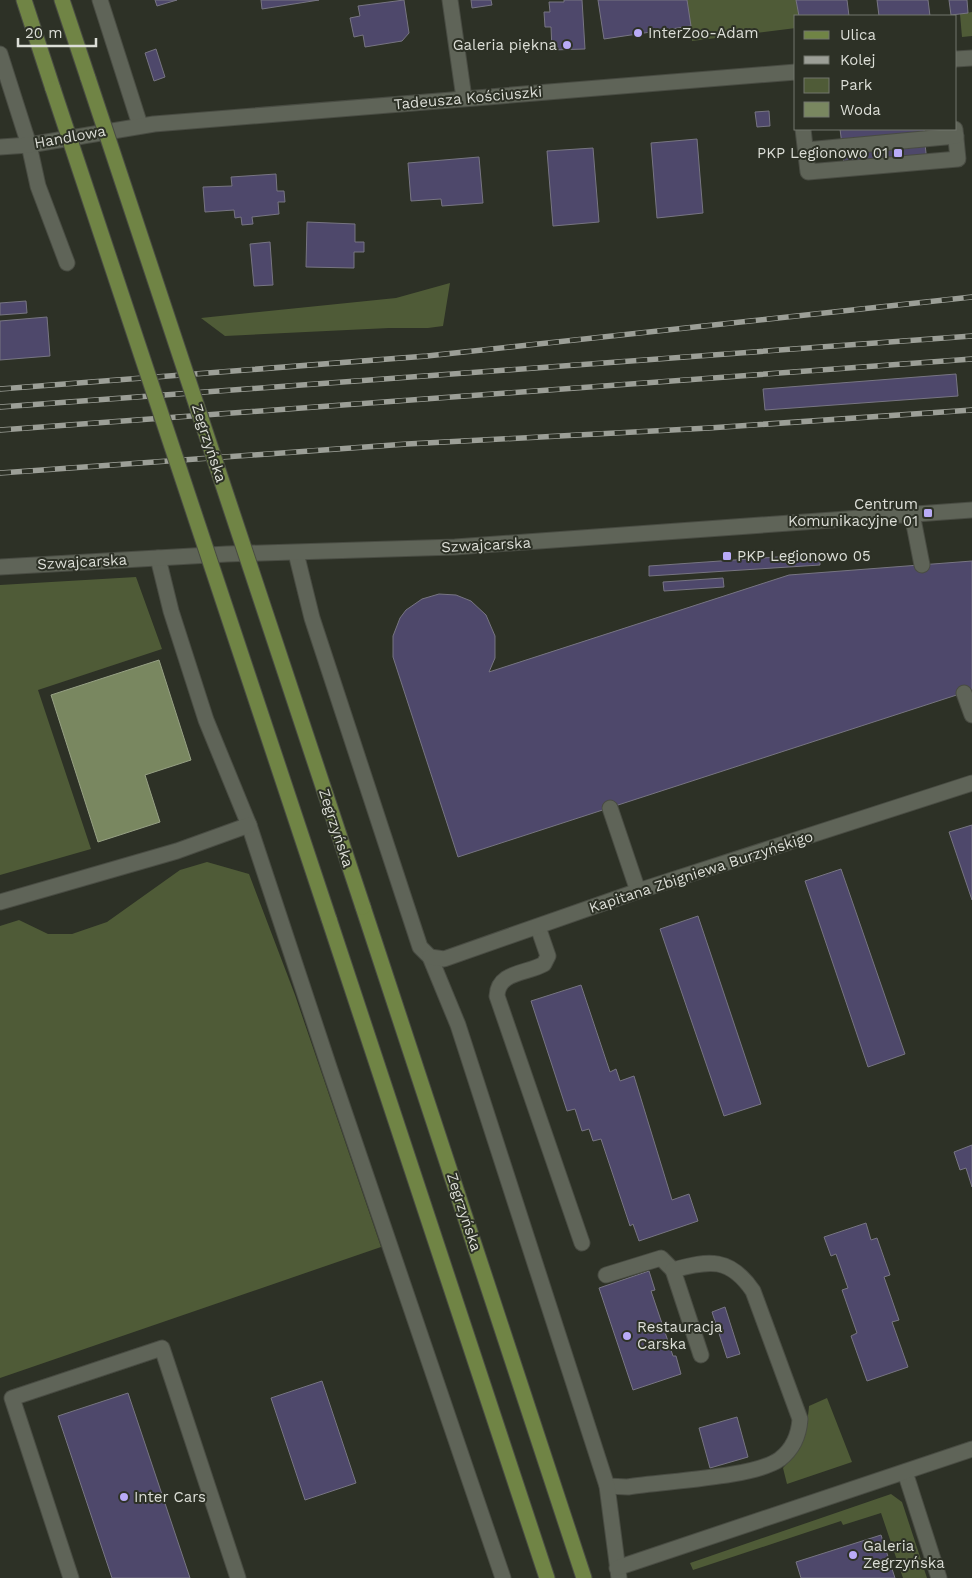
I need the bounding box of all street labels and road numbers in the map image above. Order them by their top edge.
street label: Tadeusza Kościuszki [393,83,543,113]
street label: Handlowa [33,122,108,152]
street label: Zegrzyńska [188,401,230,485]
street label: Szwajcarska [441,534,532,556]
street label: Szwajcarska [37,551,128,573]
street label: Zegrzyńska [315,786,357,870]
street label: Kapitana Zbigniewa Burzyńskigo [587,827,815,917]
street label: Zegrzyńska [443,1170,485,1254]

